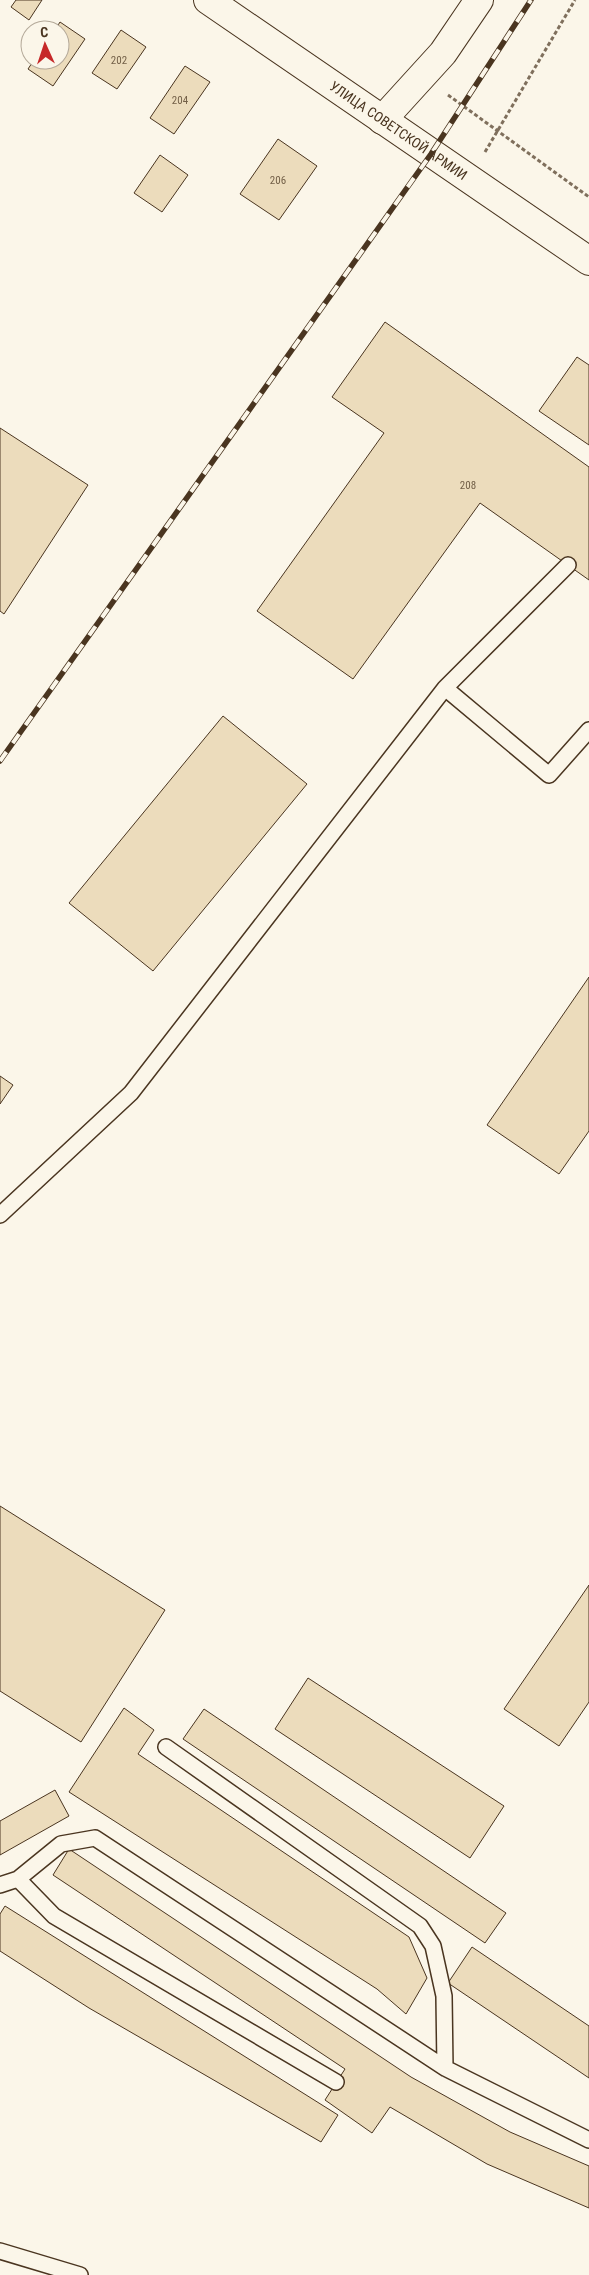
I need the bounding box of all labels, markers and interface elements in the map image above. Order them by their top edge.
north arrow [20,20,70,70]
text: С [40,24,49,40]
house number: 202 [111,54,127,67]
street label: УЛИЦА СОВЕТСКОЙ АРМИИ [327,78,470,183]
house number: 204 [172,94,189,107]
house number: 206 [270,174,286,187]
house number: 208 [460,479,476,492]

